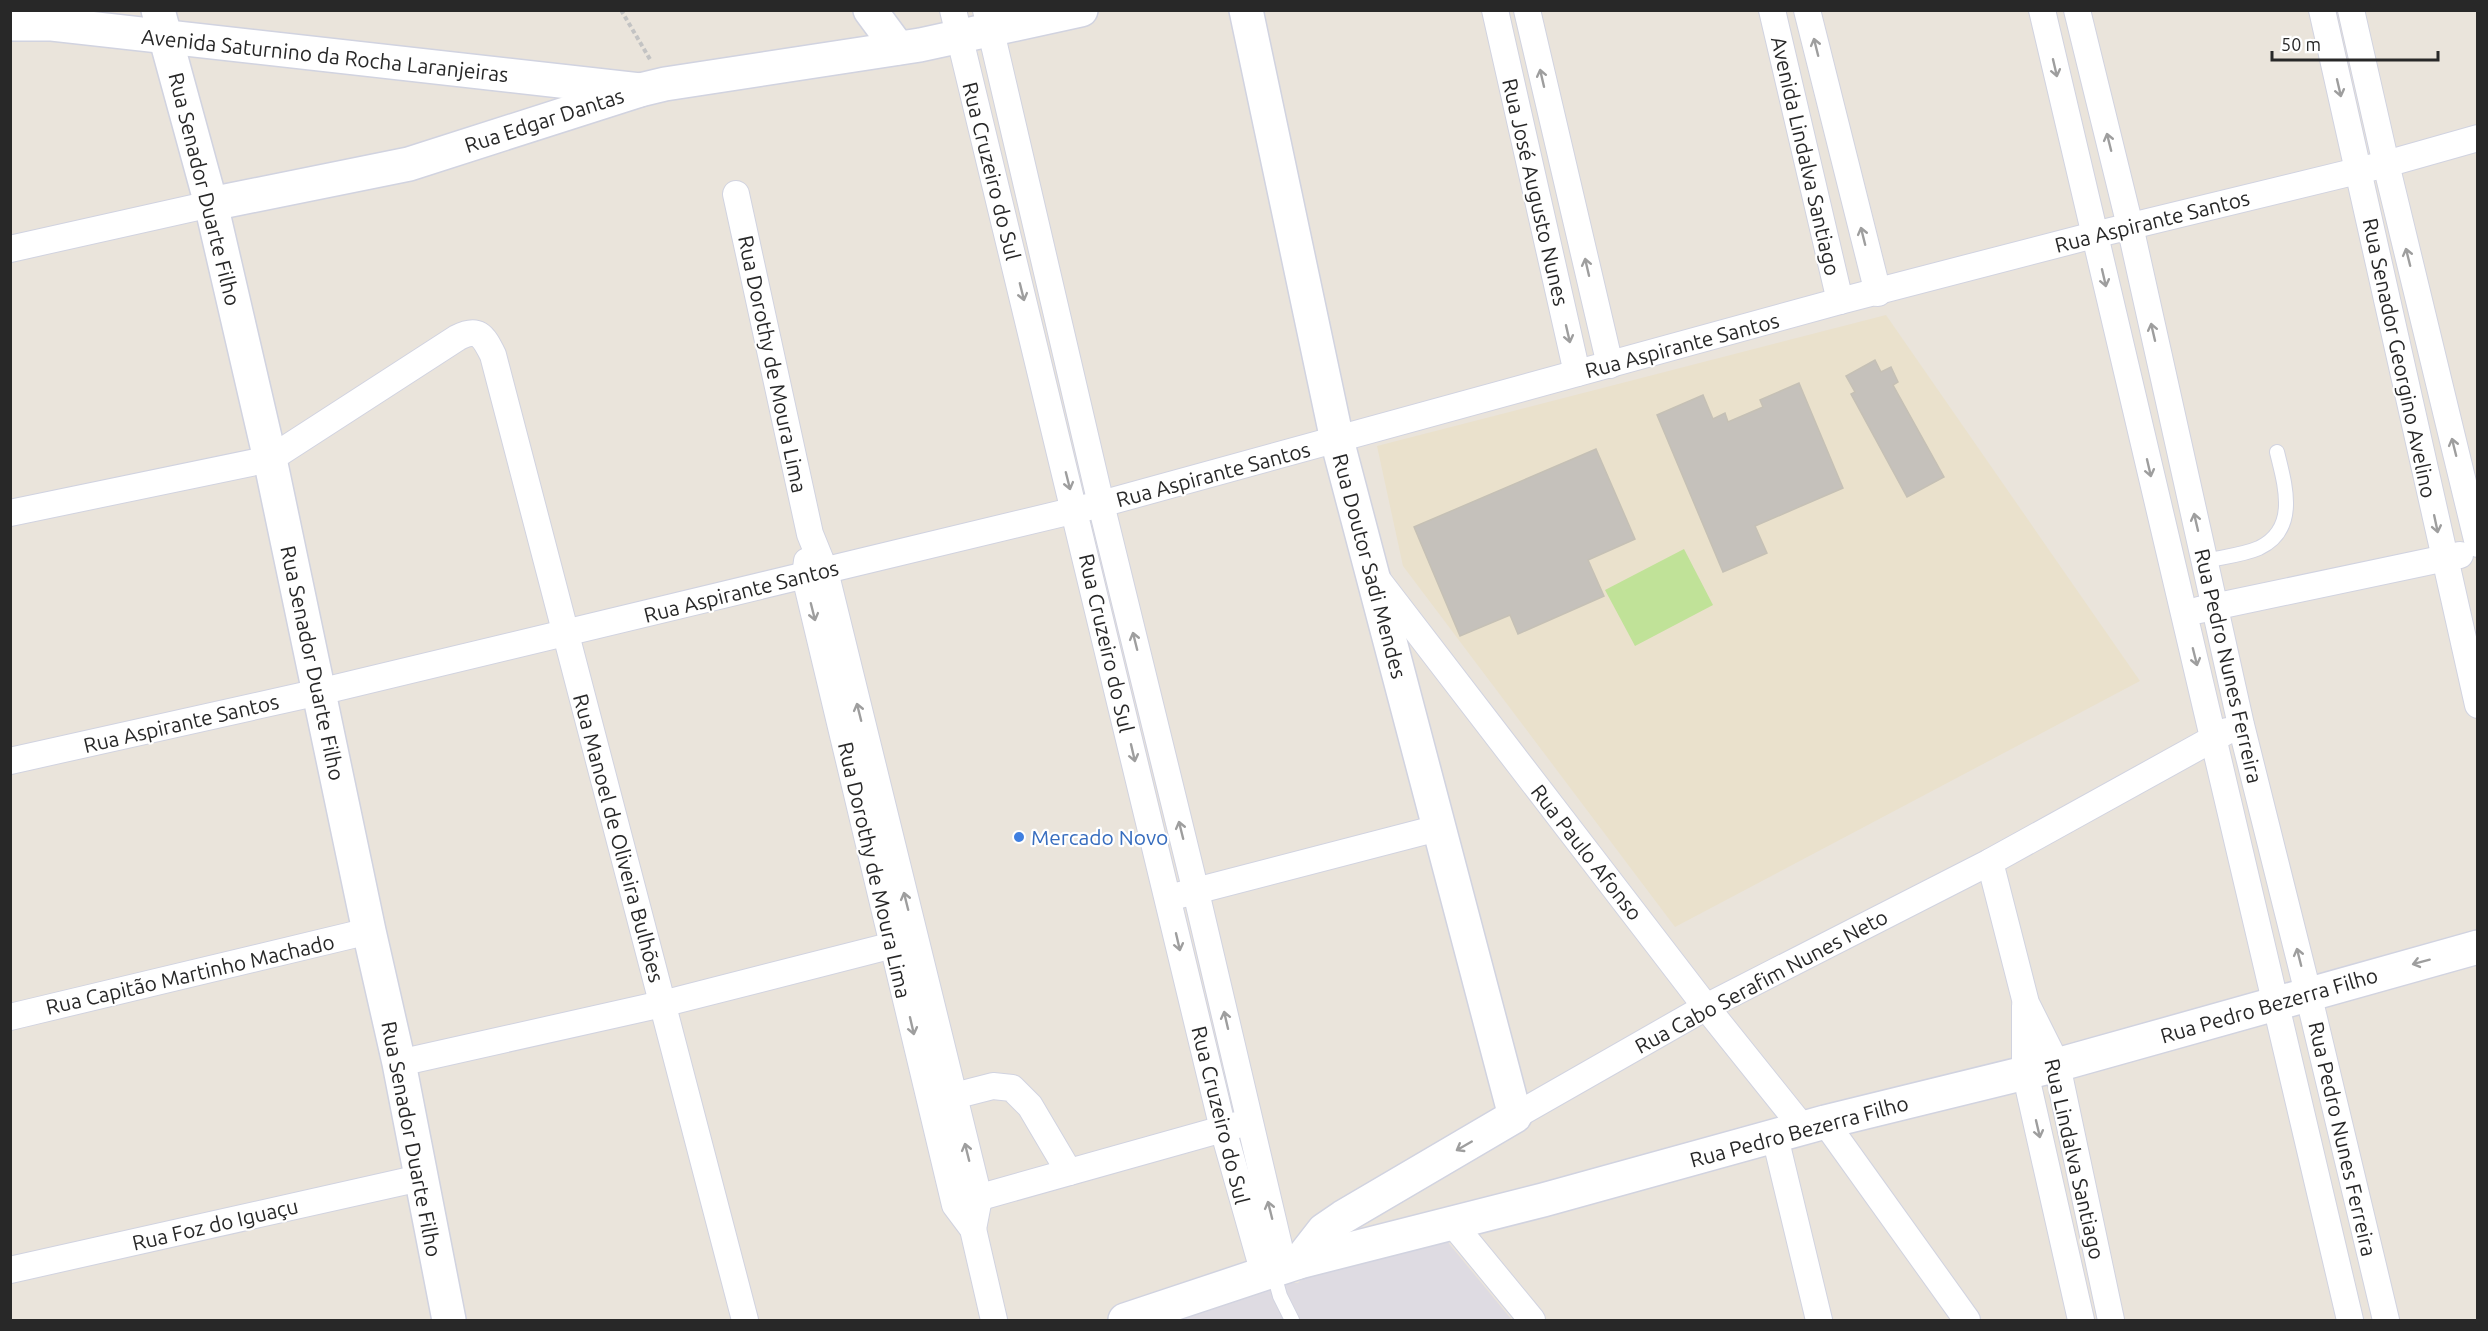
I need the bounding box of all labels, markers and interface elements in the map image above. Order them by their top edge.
street label: Avenida Saturnino da Rocha Laranjeiras [140,24,510,86]
scale bar [2272,24,2438,62]
street label: Avenida Lindalva Santiago [1767,34,1845,278]
text: 50 m [2281,34,2321,54]
one-way arrow [1809,38,1821,57]
one-way arrow [2050,58,2062,77]
one-way arrow [1536,68,1548,87]
street label: Rua Senador Duarte Filho [164,70,246,308]
street label: Rua José Augusto Nunes [1498,76,1574,308]
one-way arrow [2334,78,2346,97]
street label: Rua Cruzeiro do Sul [958,80,1026,262]
street label: Rua Edgar Dantas [461,83,627,157]
one-way arrow [2103,133,2115,152]
street label: Rua Aspirante Santos [2052,185,2252,257]
street label: Rua Senador Georgino Avelino [2359,216,2441,500]
one-way arrow [1857,227,1869,246]
street label: Rua Dorothy de Moura Lima [734,233,812,495]
one-way arrow [2402,248,2414,267]
one-way arrow [1580,258,1592,277]
one-way arrow [2099,268,2110,287]
one-way arrow [1016,282,1028,301]
street label: Rua Aspirante Santos [1582,308,1782,382]
one-way arrow [2147,323,2159,342]
one-way arrow [1563,324,1574,343]
street label: Rua Aspirante Santos [1113,437,1313,511]
one-way arrow [2447,438,2459,457]
street label: Rua Doutor Sadi Mendes [1328,451,1412,681]
one-way arrow [2144,458,2156,477]
one-way arrow [1062,471,1074,490]
one-way arrow [2190,513,2201,533]
one-way arrow [2431,515,2443,534]
street label: Rua Senador Duarte Filho [276,543,350,783]
street label: Rua Pedro Nunes Ferreira [2190,546,2268,786]
street label: Rua Cruzeiro do Sul [1075,551,1139,735]
street label: Rua Aspirante Santos [641,555,841,627]
one-way arrow [808,602,820,621]
one-way arrow [1128,632,1140,651]
one-way arrow [2189,647,2201,666]
street label: Rua Aspirante Santos [81,689,281,757]
street label: Rua Manoel de Oliveira Bulhões [569,691,669,985]
one-way arrow [853,702,865,721]
street label: Rua Dorothy de Moura Lima [834,739,916,1001]
one-way arrow [1127,743,1139,762]
street label: Rua Paulo Afonso [1527,779,1647,925]
one-way arrow [1175,821,1187,840]
place label: Mercado Novo [1031,825,1168,849]
marker: Mercado Novo [1012,830,1026,844]
one-way arrow [899,892,911,911]
street label: Rua Cabo Serafim Nunes Neto [1631,904,1891,1058]
street label: Rua Capitão Martinho Machado [43,929,337,1019]
one-way arrow [1173,932,1185,951]
one-way arrow [2293,948,2305,967]
one-way arrow [2412,957,2431,969]
street label: Rua Pedro Bezerra Filho [2157,962,2381,1048]
one-way arrow [1219,1011,1231,1030]
one-way arrow [907,1016,919,1035]
street label: Rua Senador Duarte Filho [377,1019,447,1259]
street label: Rua Pedro Nunes Ferreira [2304,1019,2382,1259]
street label: Rua Cruzeiro do Sul [1187,1024,1255,1206]
street label: Rua Lindalva Santiago [2040,1056,2110,1262]
street label: Rua Pedro Bezerra Filho [1687,1090,1911,1172]
one-way arrow [2032,1119,2044,1138]
one-way arrow [1456,1141,1474,1152]
one-way arrow [961,1142,973,1161]
street label: Rua Foz do Iguaçu [130,1193,300,1255]
one-way arrow [1264,1201,1276,1220]

